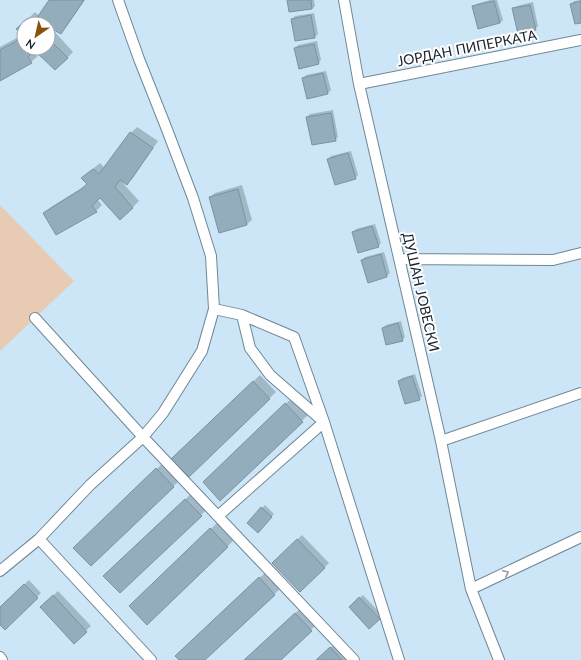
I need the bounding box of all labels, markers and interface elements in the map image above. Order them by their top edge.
north arrow [16,16,56,56]
street label: ЈОРДАН ПИПЕРКАТА [396,26,539,69]
text: N [23,37,37,52]
street label: ДУШАН ЈОВЕСКИ [400,231,443,353]
one-way arrow [502,570,510,578]

